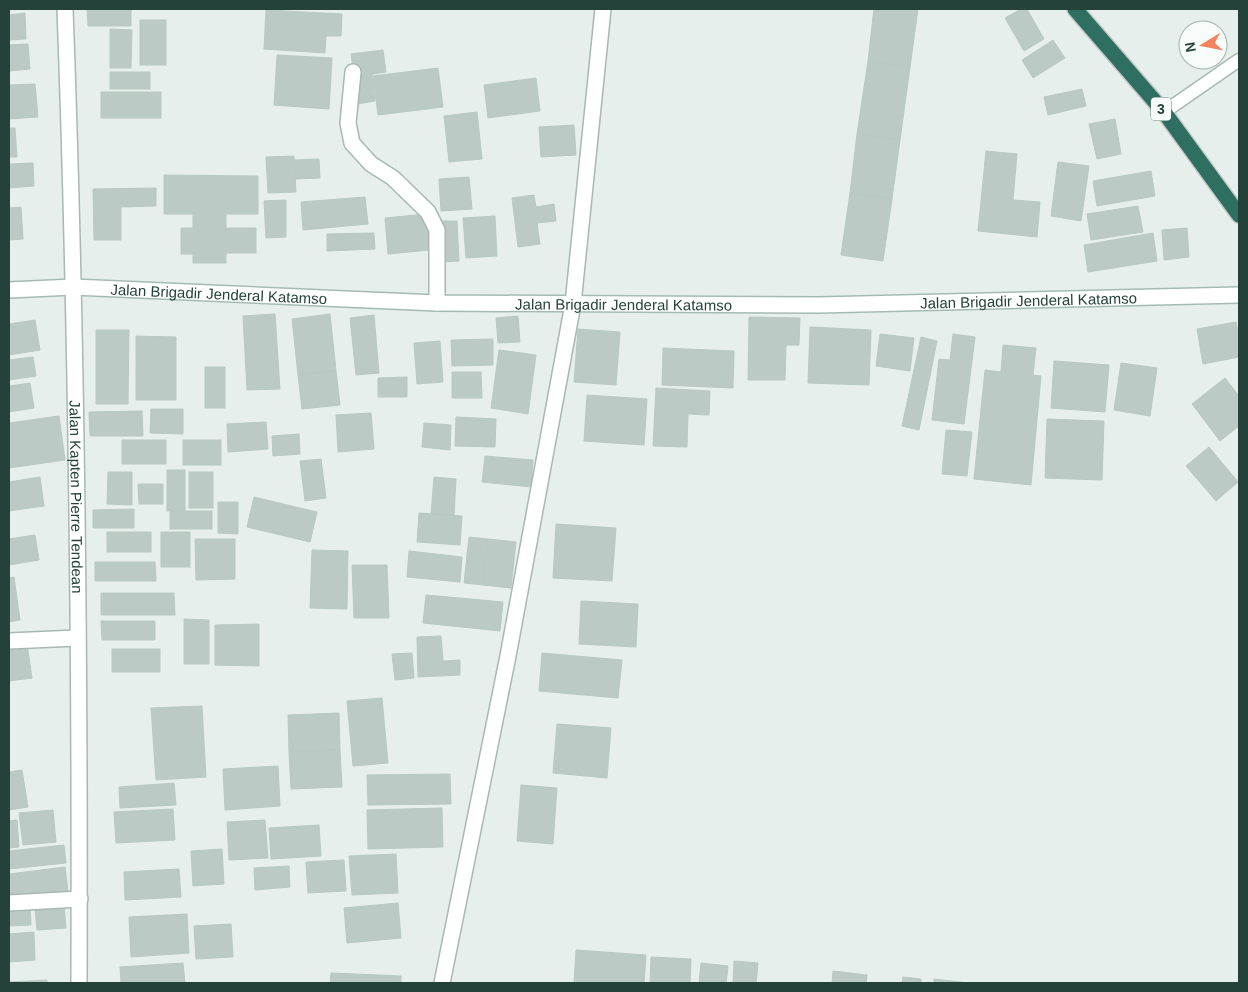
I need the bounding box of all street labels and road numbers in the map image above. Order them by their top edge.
road number: 3 [1151,98,1171,120]
street label: Jalan Brigadir Jenderal Katamso [110,280,328,307]
street label: Jalan Brigadir Jenderal Katamso [920,289,1137,311]
street label: Jalan Brigadir Jenderal Katamso [515,295,732,313]
street label: Jalan Kapten Pierre Tendean [67,400,86,594]

